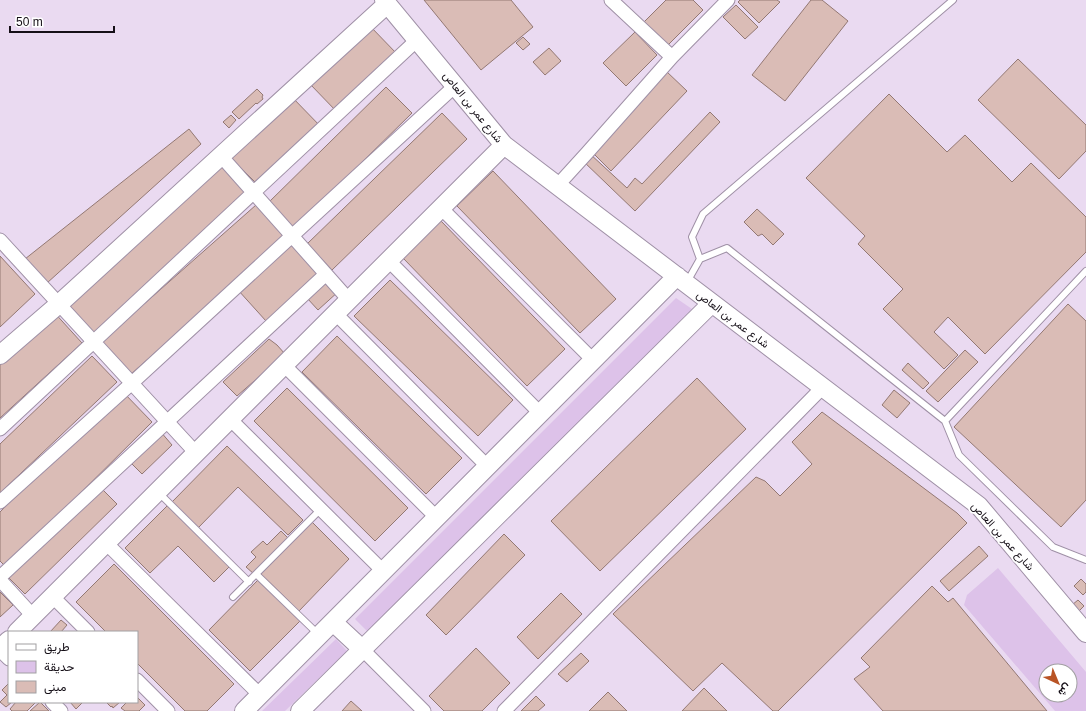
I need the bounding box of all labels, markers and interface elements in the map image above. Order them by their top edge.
scale bar [10,8,114,34]
text: 50 m [16,15,43,29]
street label: شارع عمر بن العاص [439,69,505,146]
street label: شارع عمر بن العاص [693,288,772,352]
street label: شارع عمر بن العاص [968,500,1037,574]
legend [8,631,138,703]
text: طريق [44,640,70,655]
text: حديقة [44,660,74,674]
north arrow [1038,663,1078,703]
text: مبنى [44,680,66,695]
text: ش [1055,681,1074,699]

